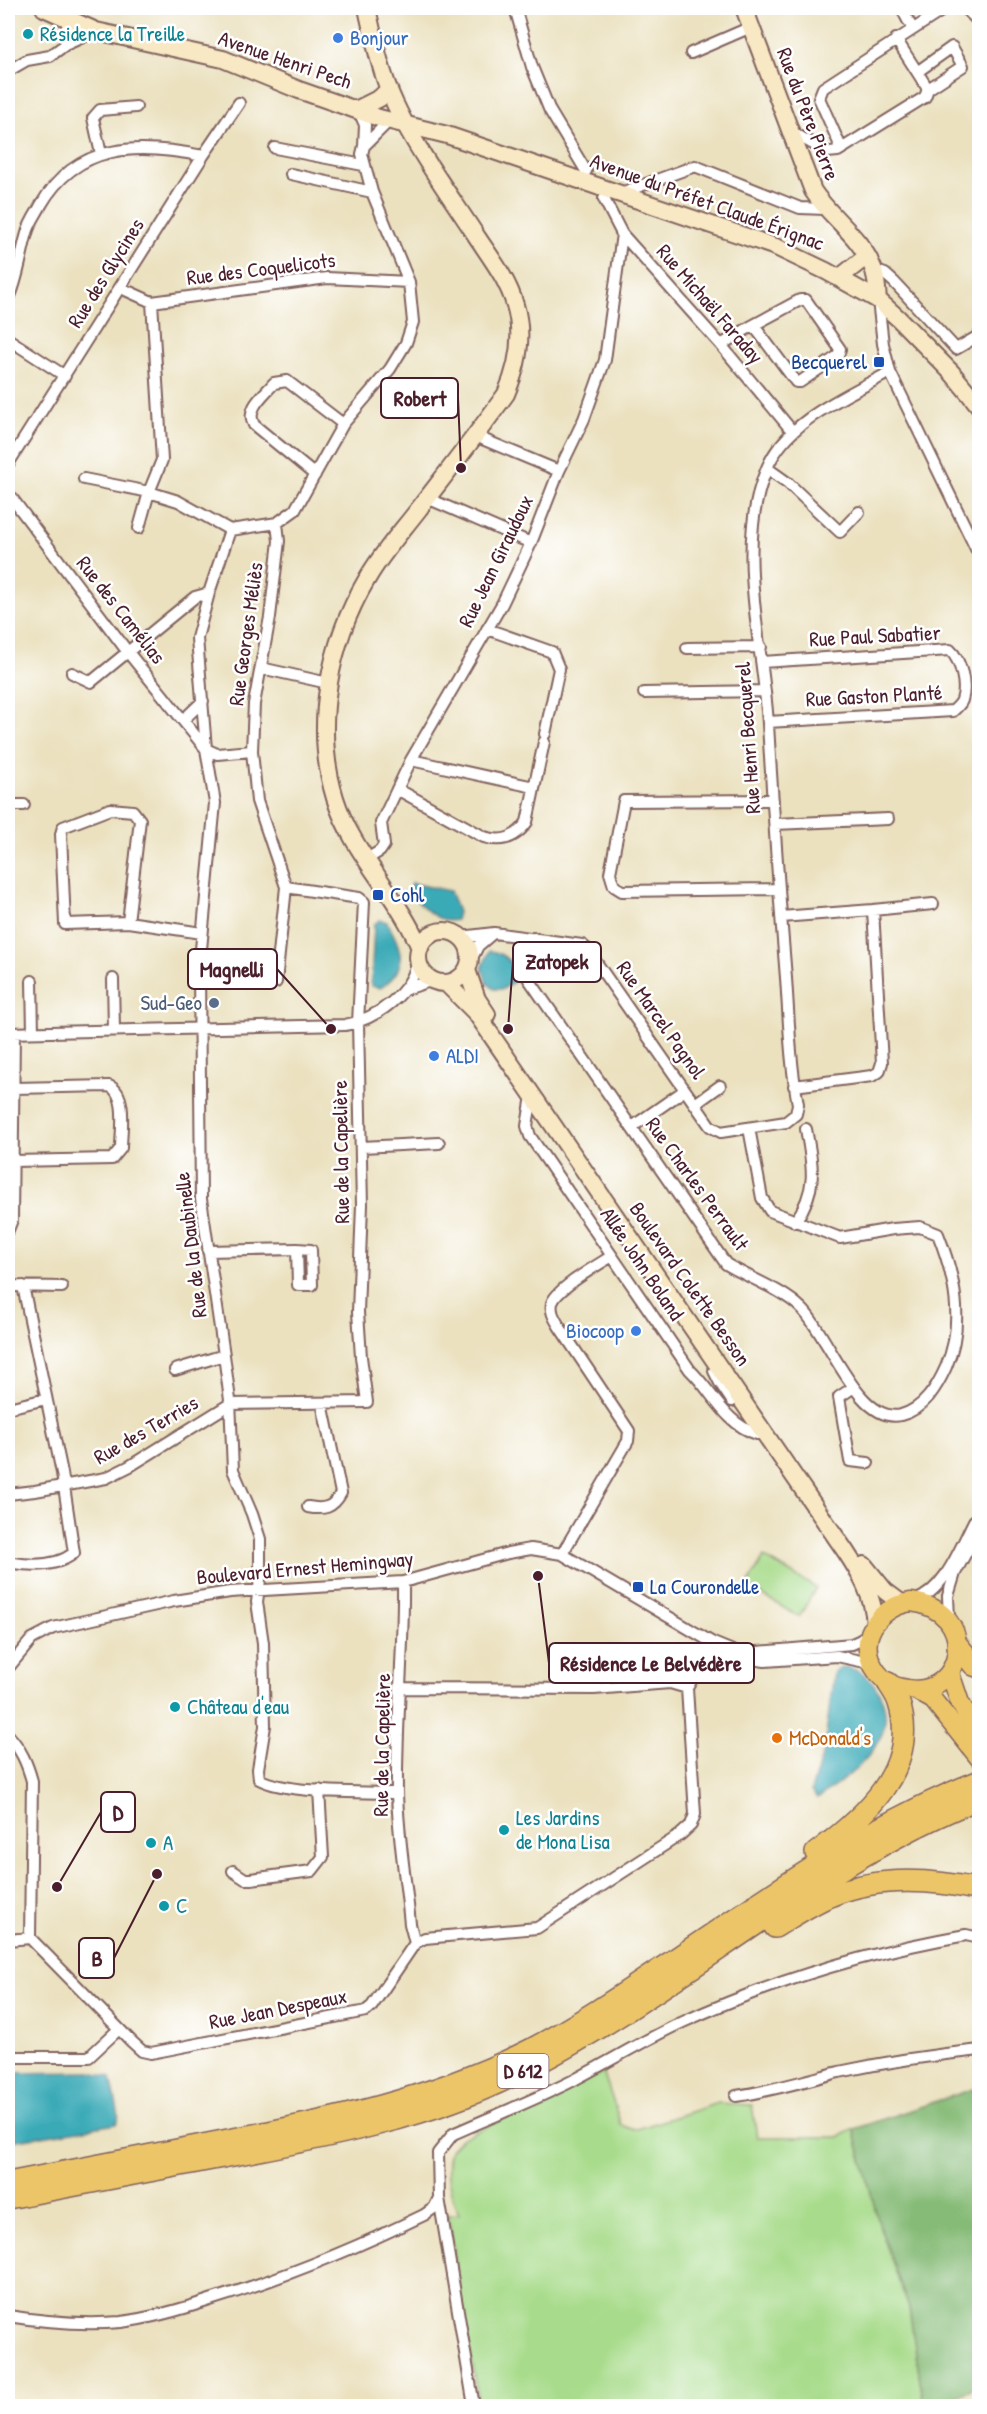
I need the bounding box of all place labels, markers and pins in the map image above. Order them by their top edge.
place label: Résidence la Treille [40,19,185,48]
place label: Bonjour [350,23,409,52]
marker: Résidence la Treille [21,27,35,41]
marker: Bonjour [331,31,345,45]
place label: Becquerel [791,347,867,376]
marker: Becquerel [872,355,886,369]
callout: Robert [381,378,458,418]
place label: Cohl [390,880,425,909]
marker: Cohl [371,888,385,902]
callout: Zatopek [513,942,601,982]
callout: Magnelli [188,949,277,989]
place label: Sud-Geo [140,988,202,1017]
marker: Sud-Geo [207,996,221,1010]
place label: ALDI [446,1041,479,1070]
marker: ALDI [427,1049,441,1063]
place label: Biocoop [566,1316,624,1345]
marker: Biocoop [629,1324,643,1338]
place label: La Courondelle [650,1572,759,1601]
marker: La Courondelle [631,1580,645,1594]
callout: Résidence Le Belvédère [549,1643,754,1683]
place label: Château d'eau [187,1692,290,1721]
marker: Château d'eau [168,1700,182,1714]
place label: McDonald's [789,1723,871,1752]
marker: McDonald's [770,1731,784,1745]
callout: D [101,1792,135,1832]
place label: Les Jardins de Mona Lisa [516,1803,610,1856]
marker: Les Jardins de Mona Lisa [497,1823,511,1837]
place label: A [163,1828,173,1857]
marker: A [144,1836,158,1850]
place label: C [176,1891,188,1920]
marker: C [157,1899,171,1913]
callout: B [79,1938,114,1978]

